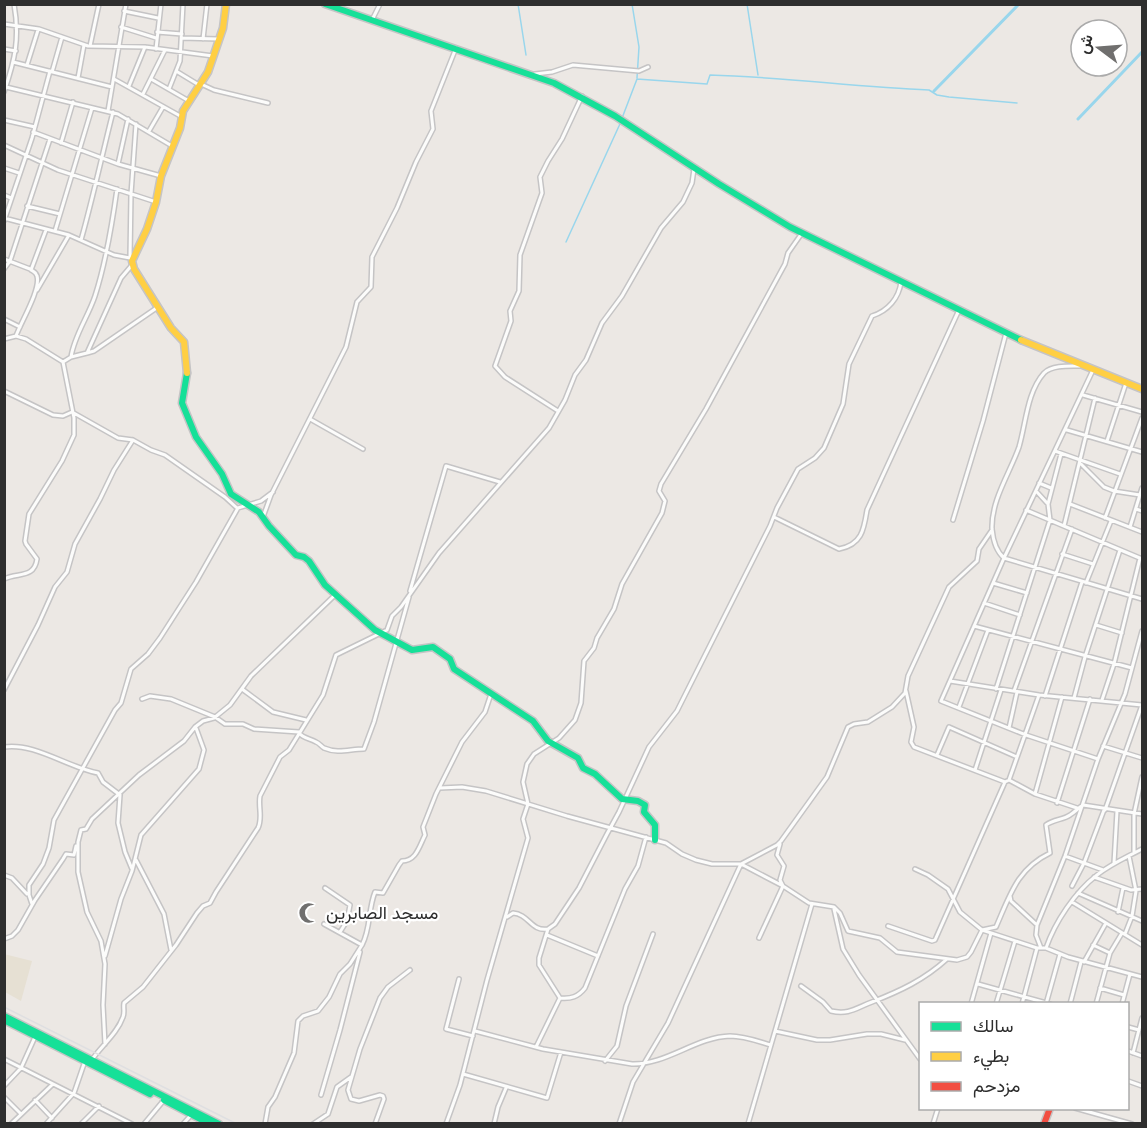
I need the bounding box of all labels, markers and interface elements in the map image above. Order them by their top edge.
north arrow [1069,18,1129,78]
text: ش [1073,32,1098,56]
mosque icon: مسجد الصابرين [297,901,321,925]
place label: مسجد الصابرين [326,902,438,924]
legend [919,1002,1129,1110]
text: سالك [973,1015,1013,1037]
text: بطيء [973,1045,1009,1071]
text: مزدحم [973,1075,1020,1098]

